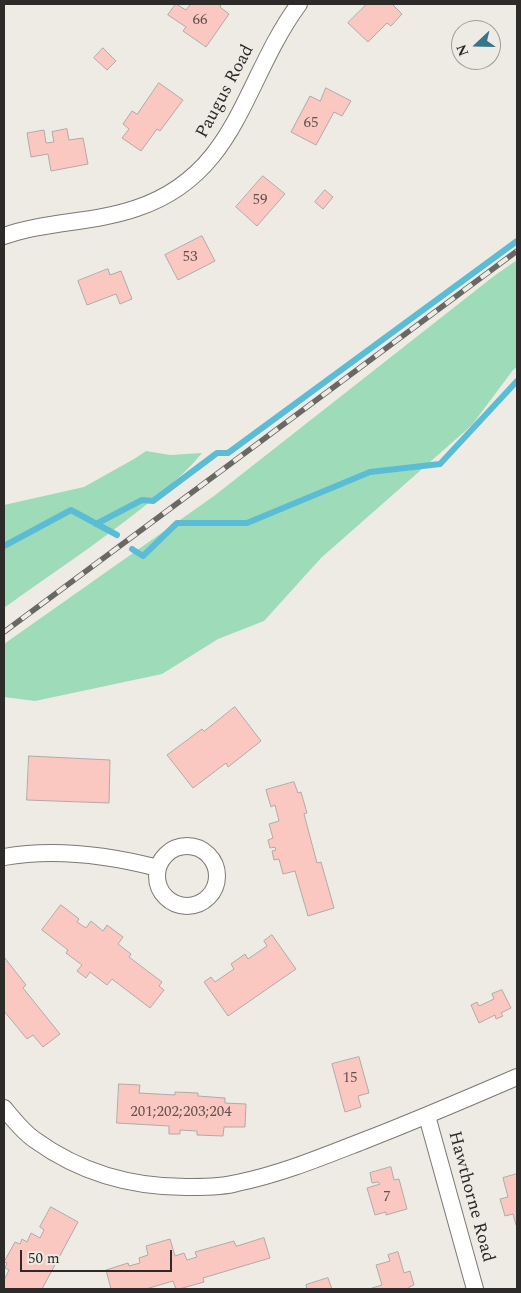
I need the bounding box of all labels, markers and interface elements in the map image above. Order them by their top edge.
house number: 66 [193,12,207,30]
north arrow [451,20,501,70]
text: N [451,41,474,59]
street label: Paugus Road [192,42,260,142]
house number: 65 [304,115,318,133]
house number: 59 [253,192,267,210]
house number: 53 [183,249,197,267]
house number: 15 [343,1070,357,1088]
house number: 201;202;203;204 [130,1104,232,1122]
street label: Hawthorne Road [442,1129,498,1265]
house number: 7 [383,1189,391,1207]
scale bar [22,1240,175,1272]
text: 50 m [28,1247,60,1270]

